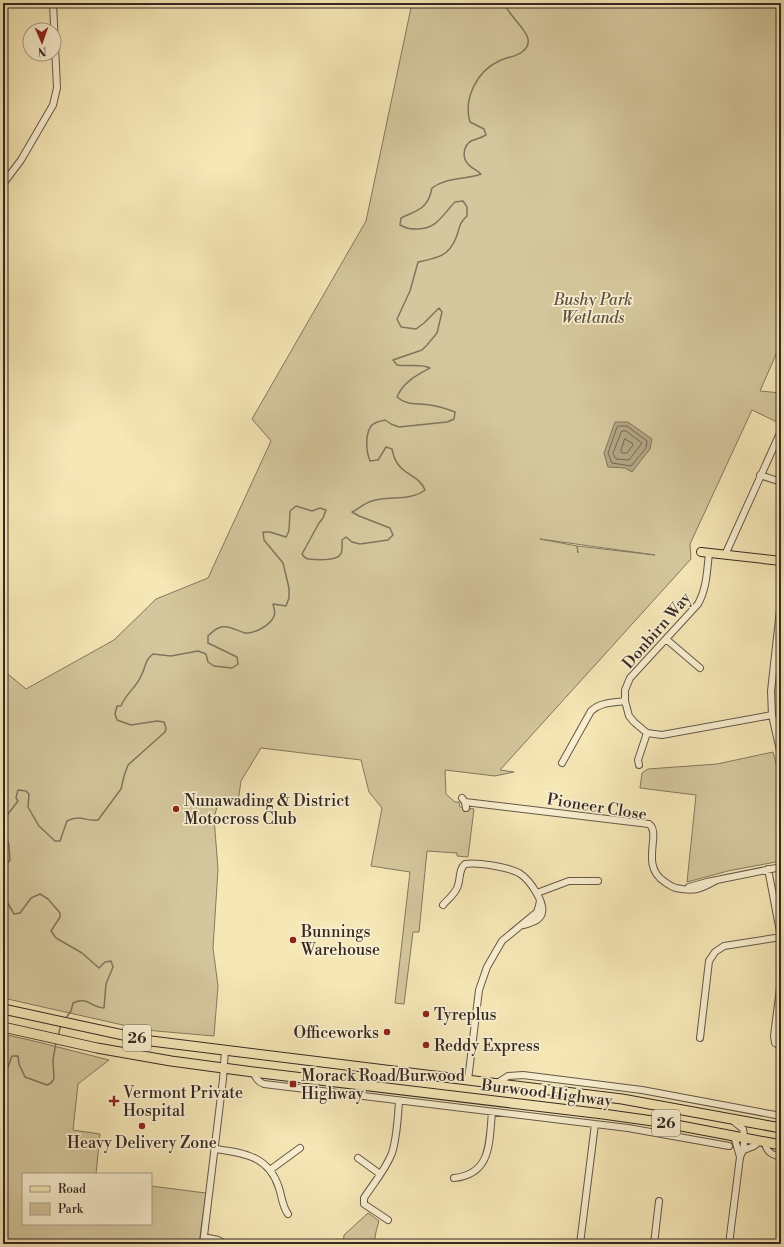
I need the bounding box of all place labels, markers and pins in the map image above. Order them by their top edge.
place label: Nunawading & District Motocross Club [184,791,350,829]
marker: Nunawading & District Motocross Club [171,804,181,814]
place label: Bunnings Warehouse [300,922,380,960]
marker: Bunnings Warehouse [288,935,298,945]
place label: Tyreplus [434,1005,497,1025]
marker: Tyreplus [421,1009,431,1019]
place label: Officeworks [293,1023,379,1043]
marker: Officeworks [382,1027,392,1037]
place label: Reddy Express [434,1036,540,1056]
marker: Reddy Express [421,1040,431,1050]
place label: Morack Road/Burwood Highway [301,1066,465,1104]
marker: Morack Road/Burwood Highway [288,1079,298,1089]
place label: Vermont Private Hospital [122,1083,243,1121]
marker: Vermont Private Hospital [108,1095,120,1107]
marker: Heavy Delivery Zone [137,1121,147,1131]
place label: Heavy Delivery Zone [67,1133,217,1153]

